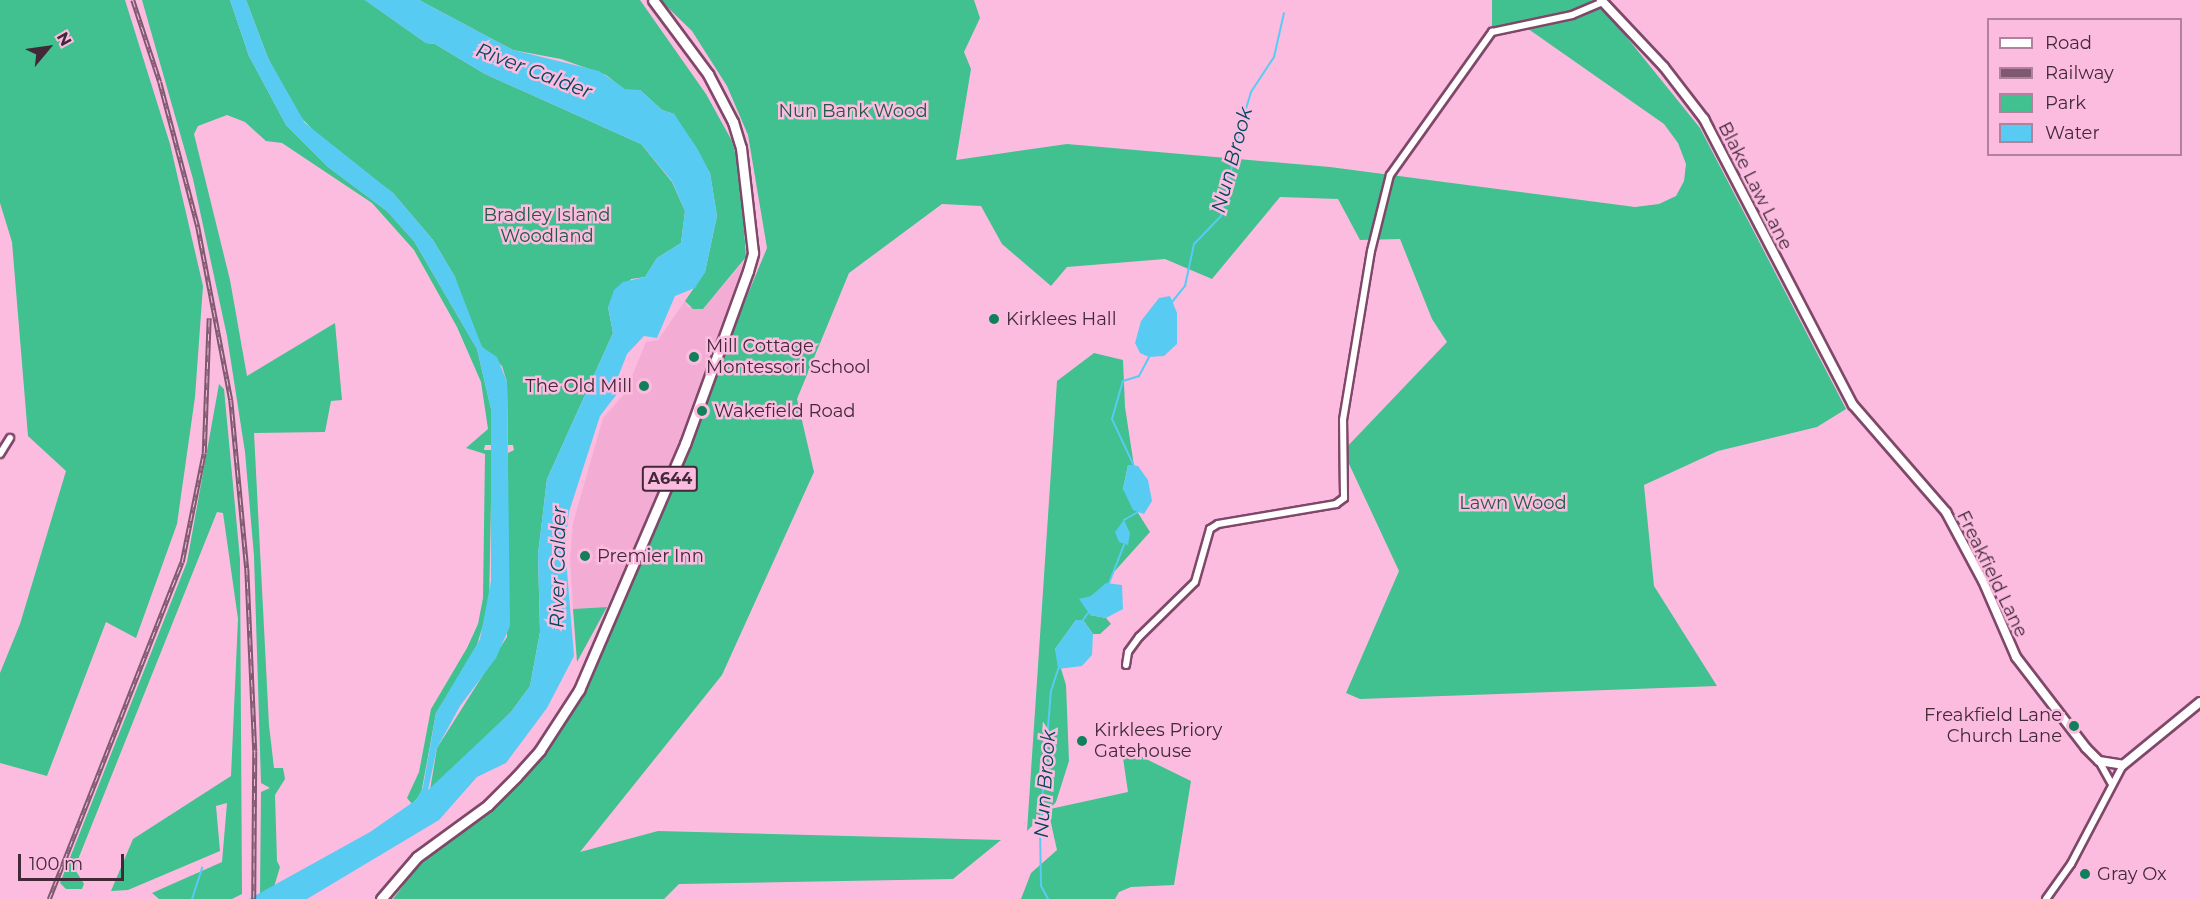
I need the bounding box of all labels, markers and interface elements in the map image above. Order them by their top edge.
north arrow [18,18,78,78]
legend [1987,18,2182,156]
text: N [53,29,76,49]
text: Road [2045,32,2092,54]
water label: River Calder [473,38,595,104]
text: Railway [2045,62,2114,84]
text: Park [2045,92,2086,114]
park label: Nun Bank Wood [778,100,928,122]
water label: Nun Brook [1206,105,1258,215]
street label: Blake Law Lane [1713,118,1797,254]
text: Water [2045,122,2100,144]
park label: Bradley Island Woodland [483,205,611,248]
place label: Kirklees Hall [1006,308,1117,330]
marker: Kirklees Hall [987,312,1001,326]
place label: Mill Cottage Montessori School [706,336,871,378]
marker: Mill Cottage Montessori School [687,350,701,364]
place label: The Old Mill [525,375,632,397]
marker: The Old Mill [637,379,651,393]
place label: Wakefield Road [714,400,856,422]
marker: Wakefield Road [695,404,709,418]
road number: A644 [642,466,698,492]
park label: Lawn Wood [1459,492,1567,514]
water label: River Calder [545,506,571,628]
street label: Freakfield Lane [1952,507,2032,641]
place label: Premier Inn [597,545,704,567]
marker: Premier Inn [578,549,592,563]
place label: Freakfield Lane Church Lane [1924,705,2062,748]
marker: Freakfield Lane Church Lane [2067,719,2081,733]
place label: Kirklees Priory Gatehouse [1094,720,1222,762]
water label: Nun Brook [1029,729,1061,839]
marker: Kirklees Priory Gatehouse [1075,734,1089,748]
scale bar [21,842,128,880]
text: 100 m [29,853,83,875]
place label: Gray Ox [2097,863,2167,885]
marker: Gray Ox [2078,867,2092,881]

